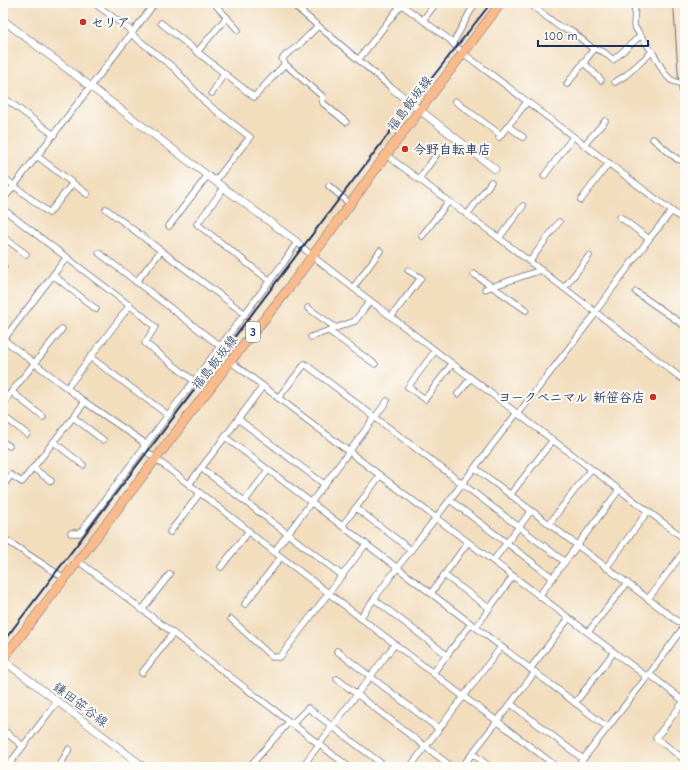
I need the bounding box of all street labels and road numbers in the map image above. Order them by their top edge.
street label: 福島飯坂線 [384,72,436,134]
road number: 3 [246,322,260,342]
street label: 福島飯坂線 [188,331,241,393]
street label: 鎌田笹谷線 [50,679,112,731]

